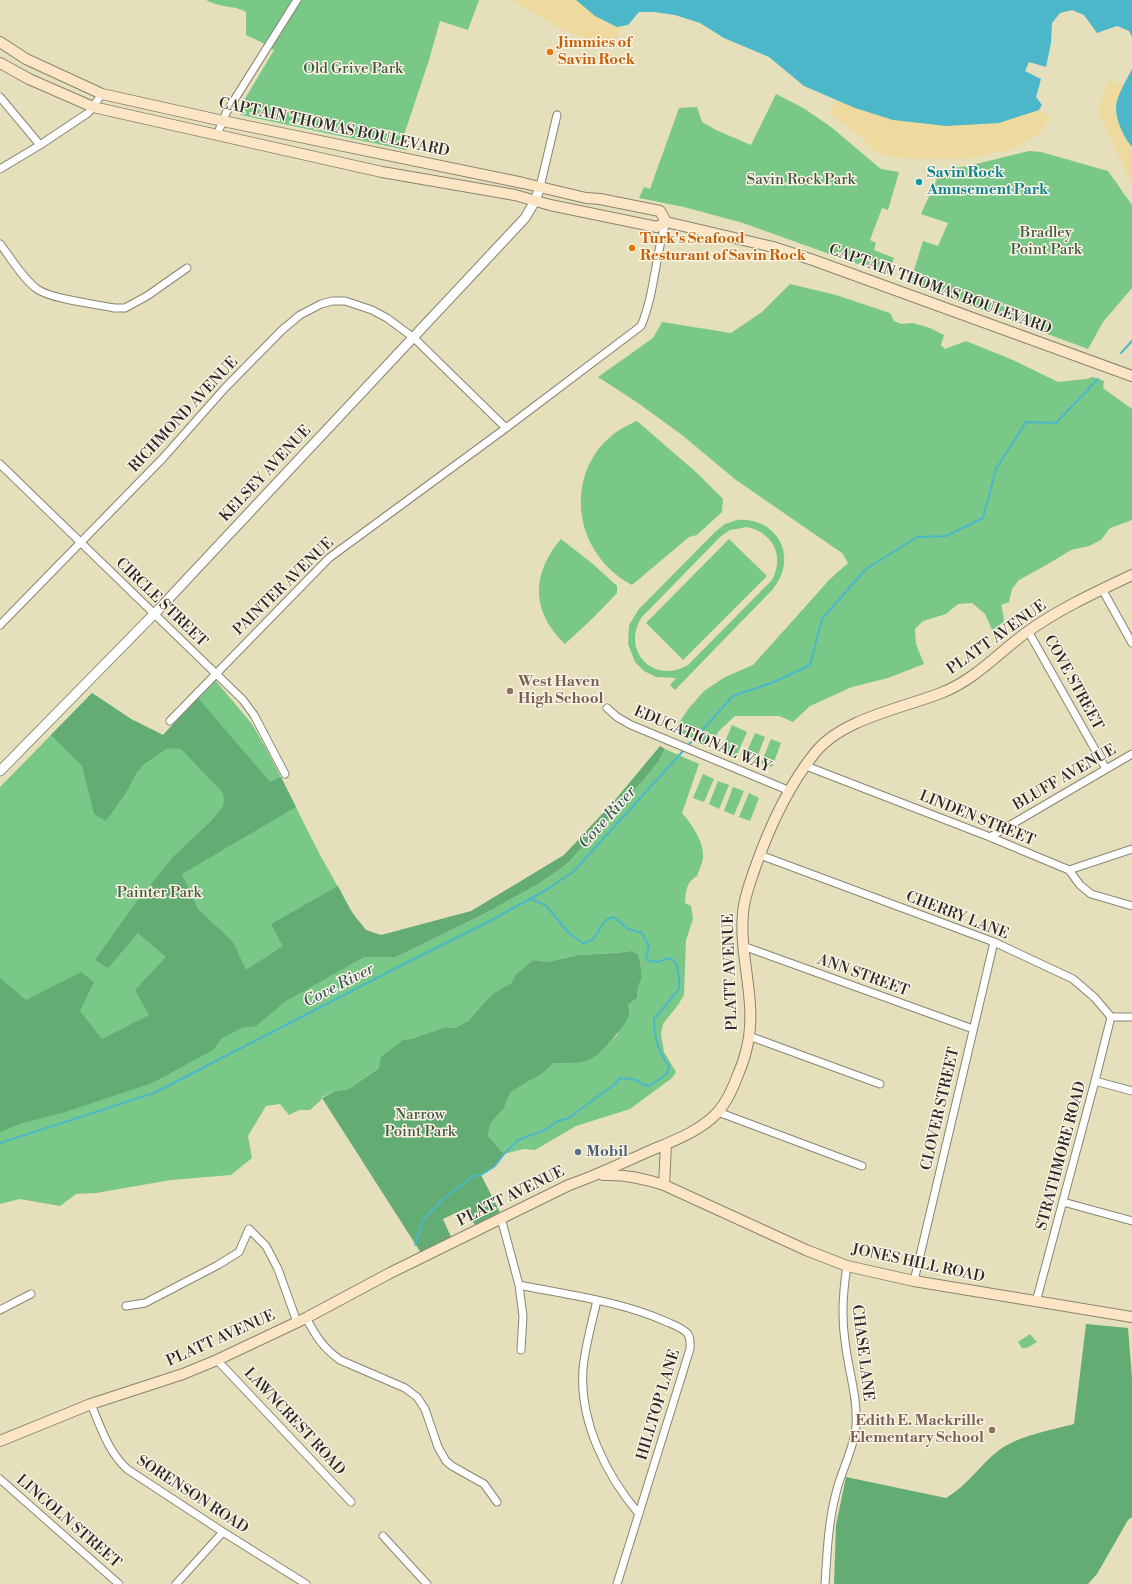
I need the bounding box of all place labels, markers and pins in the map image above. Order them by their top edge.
place label: Jimmies of Savin Rock [558,34,635,69]
marker: Jimmies of Savin Rock [545,47,555,57]
place label: Savin Rock Amusement Park [927,164,1048,199]
marker: Savin Rock Amusement Park [914,177,924,187]
place label: Turk's Seafood Resturant of Savin Rock [640,230,806,265]
marker: Turk's Seafood Resturant of Savin Rock [627,243,637,253]
place label: West Haven High School [518,673,603,708]
marker: West Haven High School [505,686,515,696]
place label: Mobil [586,1143,628,1161]
marker: Mobil [573,1147,583,1157]
place label: Edith E. Mackrille Elementary School [850,1412,984,1447]
marker: Edith E. Mackrille Elementary School [987,1425,997,1435]

